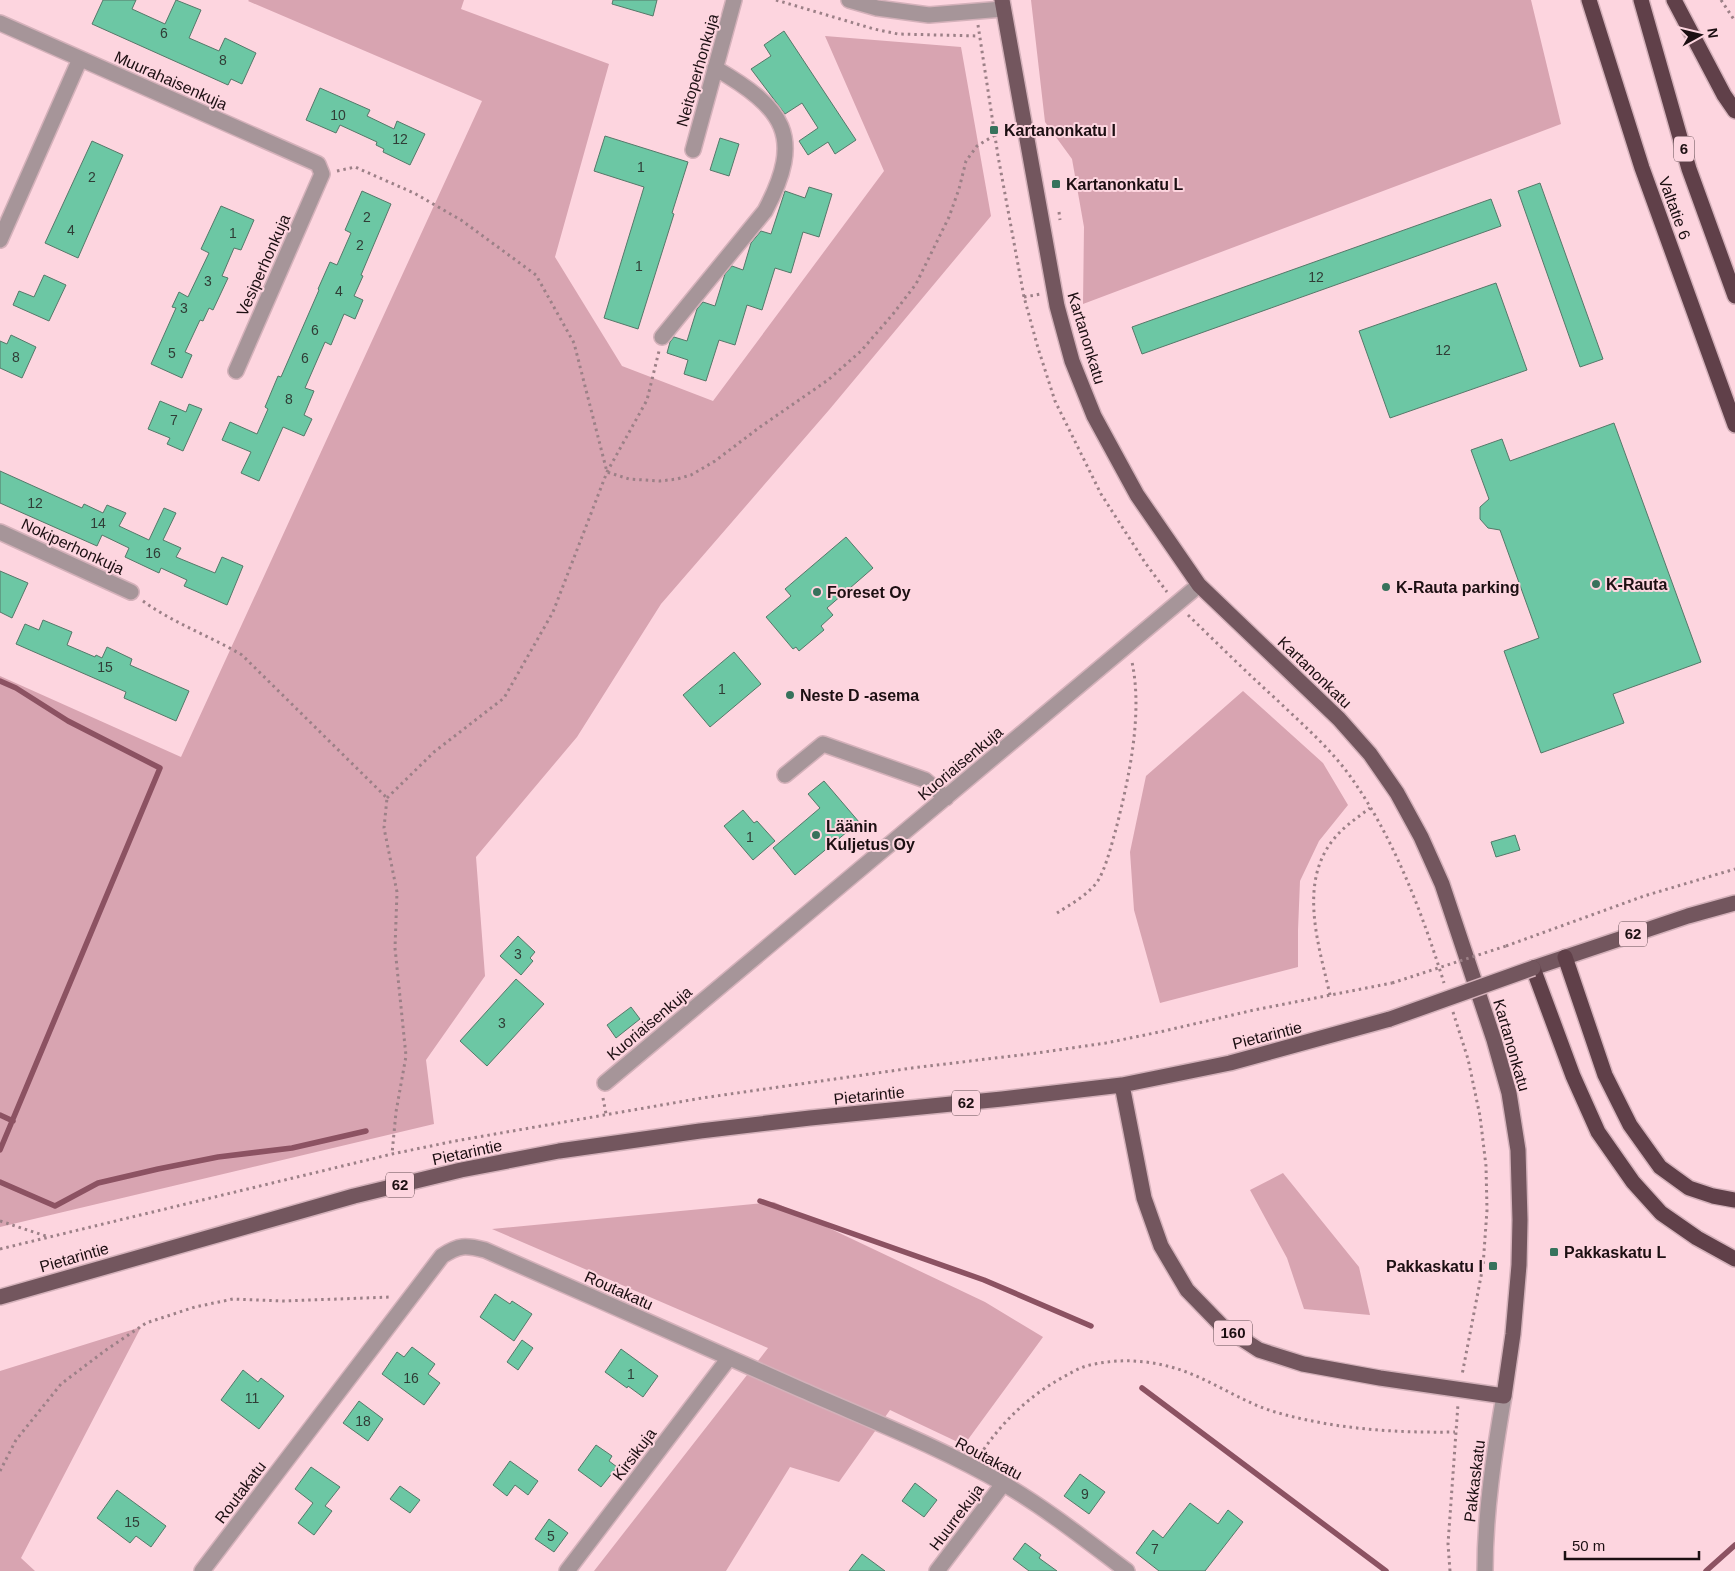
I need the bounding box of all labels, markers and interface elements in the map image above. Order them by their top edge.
north arrow [1675,10,1725,60]
street label: Neitoperhonkuja [673,12,722,128]
house number: 6 [160,25,168,41]
text: N [1704,27,1722,39]
street label: Muurahaisenkuja [112,48,230,113]
house number: 8 [219,52,227,68]
house number: 10 [330,107,346,123]
place label: Kartanonkatu I [1004,122,1116,139]
marker: Kartanonkatu I [988,124,1000,136]
house number: 12 [392,131,408,147]
road number: 6 [1674,136,1694,162]
house number: 1 [637,159,645,175]
house number: 2 [88,169,96,185]
street label: Valtatie 6 [1655,174,1694,242]
place label: Kartanonkatu L [1066,176,1184,193]
marker: Kartanonkatu L [1050,178,1062,190]
house number: 2 [363,209,371,225]
street label: Vesiperhonkuja [233,212,294,319]
house number: 4 [67,222,75,238]
house number: 1 [229,225,237,241]
house number: 2 [356,237,364,253]
house number: 1 [635,258,643,274]
house number: 12 [1308,269,1324,285]
house number: 3 [204,273,212,289]
house number: 4 [335,283,343,299]
street label: Kartanonkatu [1064,290,1109,386]
house number: 3 [180,300,188,316]
house number: 6 [311,322,319,338]
house number: 12 [1435,342,1451,358]
house number: 5 [168,345,176,361]
house number: 8 [12,349,20,365]
house number: 6 [301,350,309,366]
house number: 8 [285,391,293,407]
house number: 7 [170,412,178,428]
house number: 12 [27,495,43,511]
street label: Nokiperhonkuja [19,515,127,578]
house number: 14 [90,515,106,531]
house number: 16 [145,545,161,561]
place label: K-Rauta [1606,576,1667,593]
marker: K-Rauta [1590,578,1602,590]
place label: K-Rauta parking [1396,579,1520,596]
marker: K-Rauta parking [1380,581,1392,593]
place label: Foreset Oy [827,584,911,601]
marker: Foreset Oy [811,586,823,598]
street label: Kartanonkatu [1275,633,1355,712]
house number: 15 [97,659,113,675]
house number: 1 [718,681,726,697]
place label: Neste D -asema [800,687,919,704]
marker: Neste D -asema [784,689,796,701]
street label: Kuoriaisenkuja [915,723,1006,804]
place label: Läänin Kuljetus Oy [826,818,915,853]
house number: 1 [746,829,754,845]
marker: Läänin Kuljetus Oy [810,829,822,841]
road number: 62 [1619,922,1647,946]
house number: 3 [514,946,522,962]
street label: Kuoriaisenkuja [604,983,695,1064]
street label: Kartanonkatu [1490,997,1533,1093]
house number: 3 [498,1015,506,1031]
street label: Pietarintie [1231,1019,1304,1052]
street label: Pietarintie [833,1083,905,1108]
road number: 62 [952,1090,980,1116]
street label: Pietarintie [431,1137,504,1168]
road number: 62 [386,1172,414,1198]
street label: Pietarintie [38,1239,111,1275]
place label: Pakkaskatu L [1564,1244,1667,1261]
marker: Pakkaskatu L [1548,1246,1560,1258]
place label: Pakkaskatu I [1386,1258,1483,1275]
marker: Pakkaskatu I [1487,1260,1499,1272]
street label: Routakatu [582,1268,656,1313]
road number: 160 [1214,1320,1252,1346]
house number: 1 [627,1366,635,1382]
house number: 16 [403,1370,419,1386]
house number: 11 [245,1390,259,1406]
house number: 18 [355,1413,371,1429]
street label: Kirsikuja [609,1425,659,1484]
street label: Routakatu [953,1434,1025,1483]
street label: Pakkaskatu [1461,1439,1488,1523]
street label: Routakatu [212,1458,269,1527]
street label: Huurrekuja [926,1481,987,1554]
house number: 9 [1081,1486,1089,1502]
house number: 15 [124,1514,140,1530]
house number: 5 [547,1528,555,1544]
scale bar [1565,1528,1699,1560]
text: 50 m [1572,1537,1605,1554]
house number: 7 [1151,1541,1159,1557]

